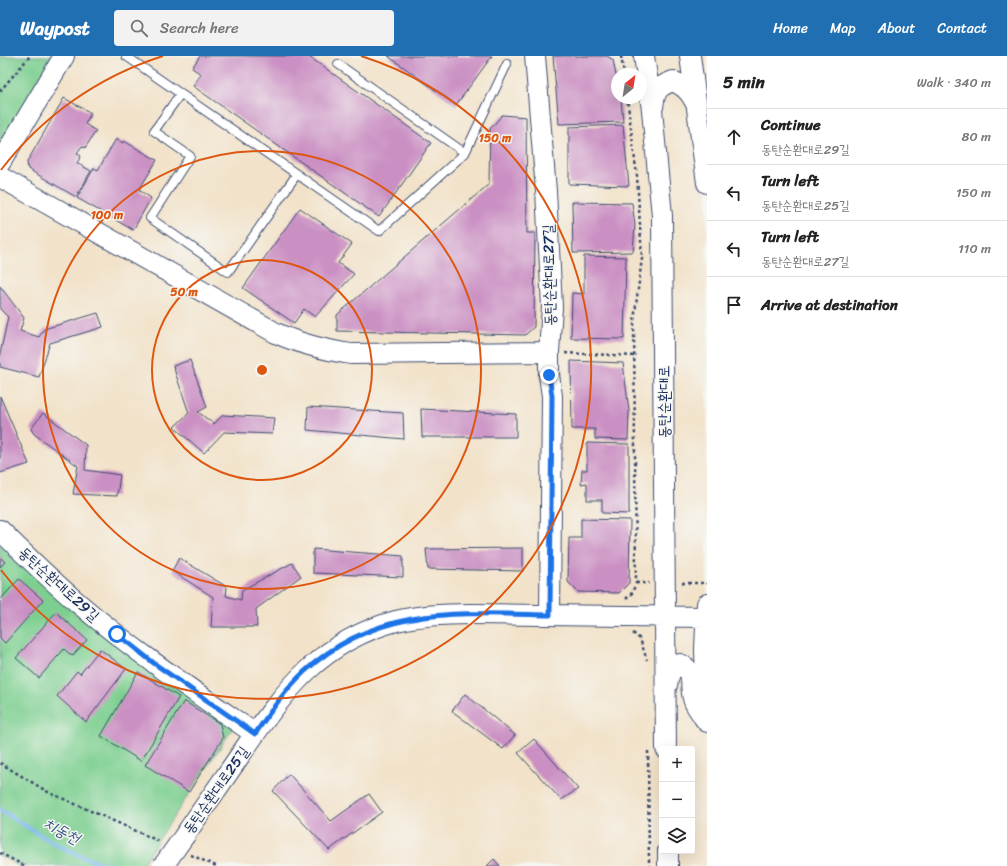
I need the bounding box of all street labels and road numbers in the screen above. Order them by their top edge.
street label: 동탄순환대로27길 [535,224,563,326]
street label: 동탄순환대로 [651,366,677,438]
street label: 동탄순환대로29길 [12,540,106,628]
street label: 동탄순환대로25길 [176,741,256,839]

